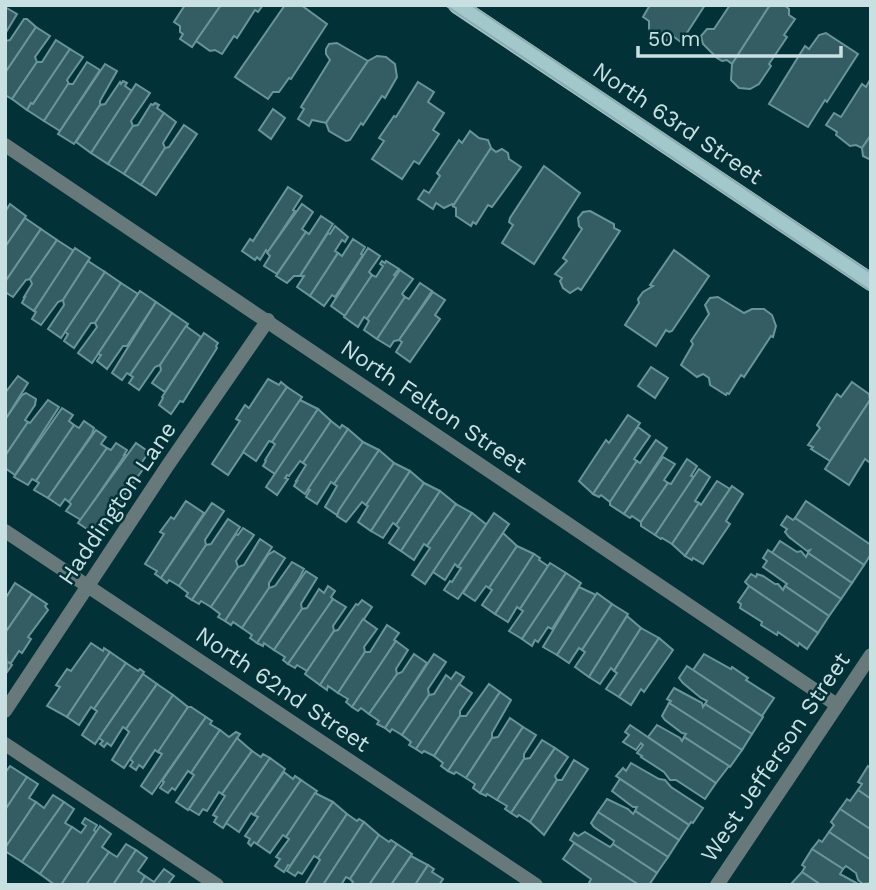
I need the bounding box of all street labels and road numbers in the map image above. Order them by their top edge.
street label: North 63rd Street [588,57,768,190]
street label: North Felton Street [336,334,532,479]
street label: Haddington Lane [53,417,182,590]
street label: North 62nd Street [191,621,375,758]
street label: West Jefferson Street [695,647,856,867]

